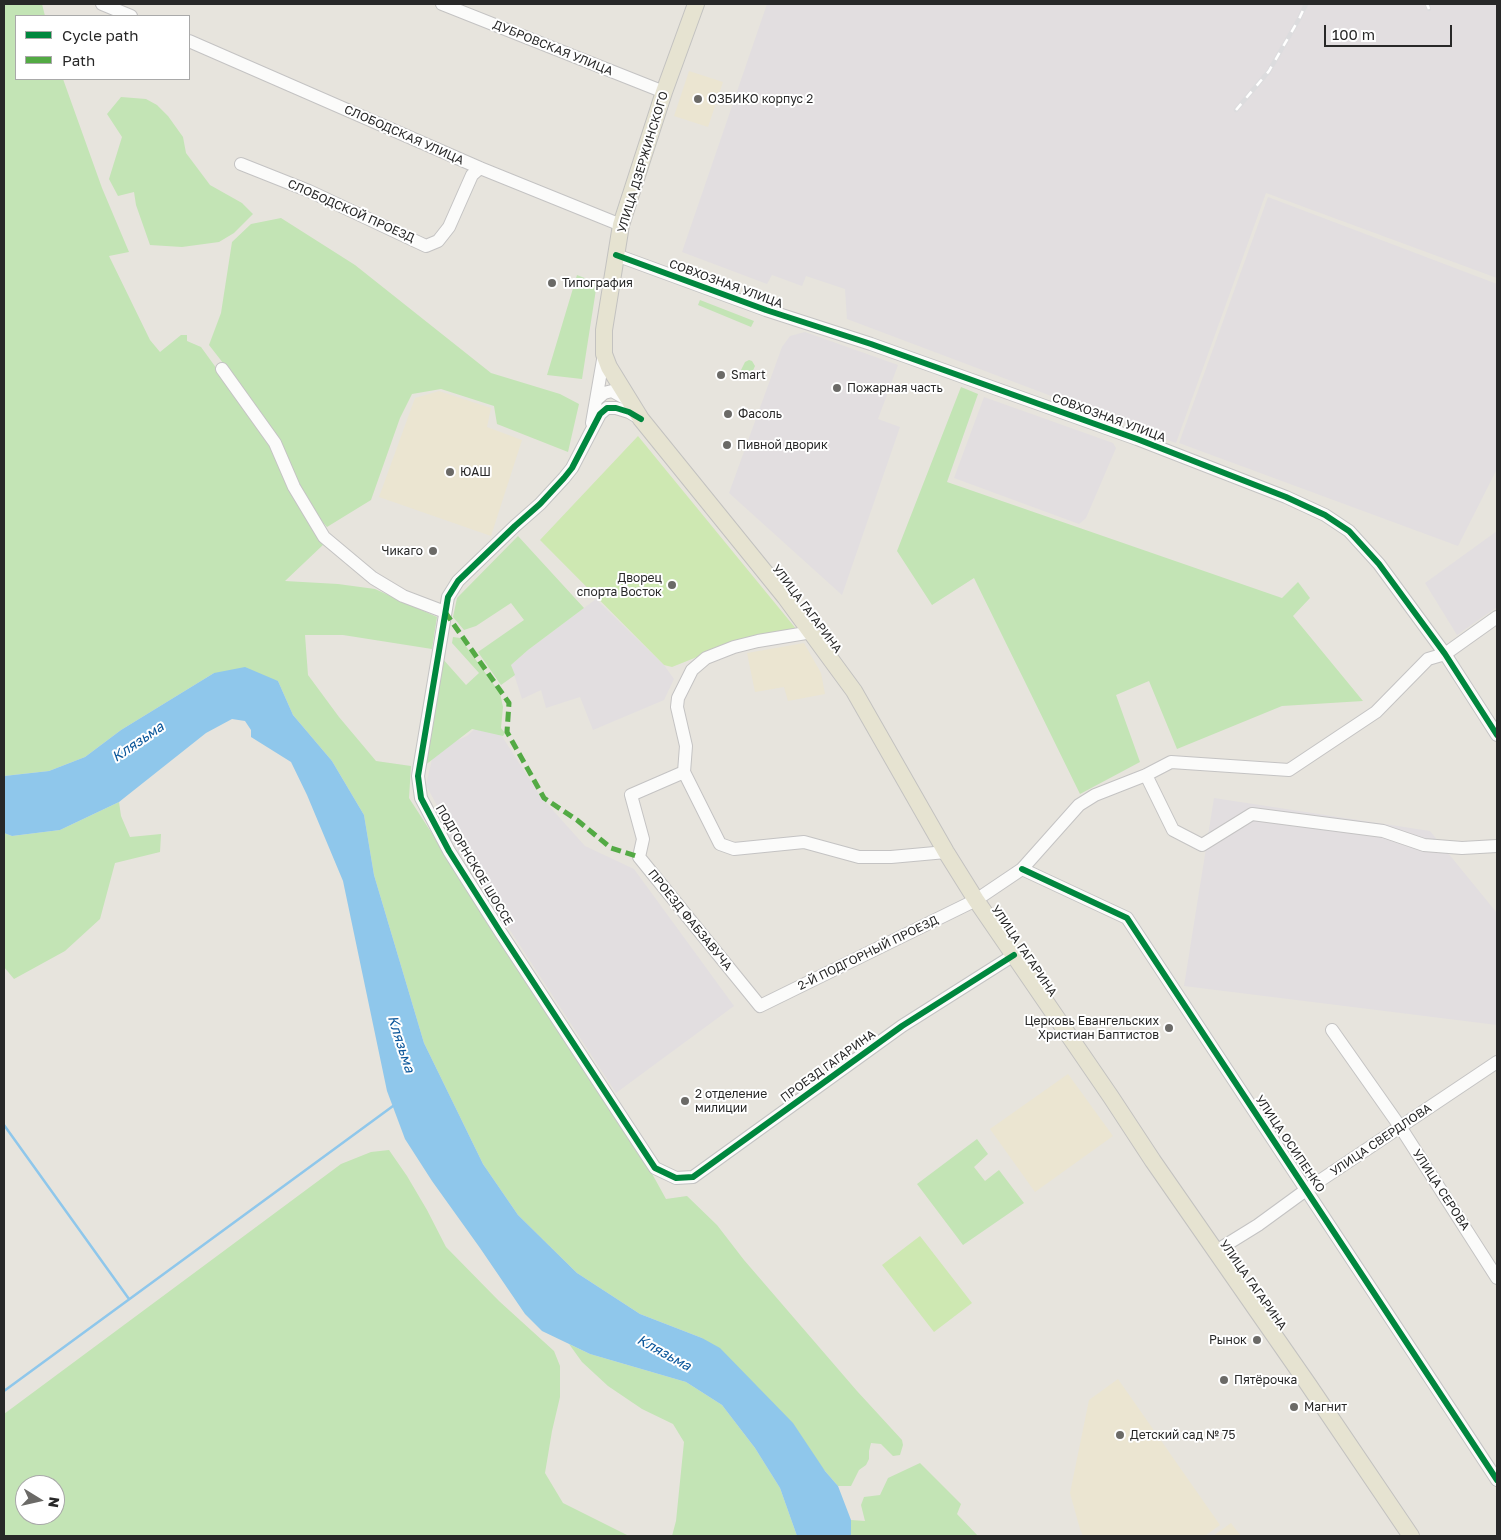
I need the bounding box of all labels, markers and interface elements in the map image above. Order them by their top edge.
legend [15,15,190,80]
scale bar [1326,15,1454,47]
street label: ДУБРОВСКАЯ УЛИЦА [491,17,615,79]
text: 100 m [1332,25,1375,43]
text: Cycle path [62,26,138,44]
text: Path [62,51,95,69]
street label: УЛИЦА ДЗЕРЖИНСКОГО [615,90,671,234]
place label: ОЗБИКО корпус 2 [708,92,813,106]
marker: ОЗБИКО корпус 2 [692,93,704,105]
street label: СЛОБОДСКАЯ УЛИЦА [342,102,466,168]
street label: СЛОБОДСКОЙ ПРОЕЗД [285,176,417,246]
street label: СОВХОЗНАЯ УЛИЦА [667,257,785,311]
place label: Типография [562,276,633,290]
marker: Типография [546,277,558,289]
place label: Smart [731,368,766,382]
marker: Smart [715,369,727,381]
place label: Пожарная часть [847,381,943,395]
marker: Пожарная часть [831,382,843,394]
street label: СОВХОЗНАЯ УЛИЦА [1050,391,1168,445]
place label: Фасоль [738,407,782,421]
marker: Фасоль [722,408,734,420]
place label: Пивной дворик [737,438,828,452]
marker: Пивной дворик [721,439,733,451]
place label: ЮАШ [460,465,491,479]
marker: ЮАШ [444,466,456,478]
place label: Чикаго [381,544,423,558]
marker: Чикаго [427,545,439,557]
street label: УЛИЦА ГАГАРИНА [769,562,845,656]
place label: Дворец спорта Восток [577,571,662,599]
marker: Дворец спорта Восток [666,579,678,591]
water label: Клязьма [109,719,167,765]
street label: ПОДГОРНСКОЕ ШОССЕ [432,802,516,928]
street label: ПРОЕЗД ФАБЗАВУЧА [645,867,735,973]
street label: УЛИЦА ГАГАРИНА [988,903,1060,999]
street label: 2-Й ПОДГОРНЫЙ ПРОЕЗД [795,913,941,993]
water label: Клязьма [384,1013,418,1075]
place label: Церковь Евангельских Христиан Баптистов [1024,1014,1159,1042]
marker: Церковь Евангельских Христиан Баптистов [1163,1022,1175,1034]
street label: ПРОЕЗД ГАГАРИНА [778,1027,878,1105]
place label: 2 отделение милиции [695,1087,767,1115]
street label: УЛИЦА ОСИПЕНКО [1252,1093,1328,1195]
marker: 2 отделение милиции [679,1095,691,1107]
street label: УЛИЦА СВЕРДЛОВА [1328,1101,1434,1179]
street label: УЛИЦА СЕРОВА [1409,1147,1473,1233]
street label: УЛИЦА ГАГАРИНА [1216,1237,1290,1333]
water label: Клязьма [634,1331,694,1375]
place label: Рынок [1209,1333,1247,1347]
marker: Рынок [1251,1334,1263,1346]
place label: Пятёрочка [1234,1373,1297,1387]
marker: Пятёрочка [1218,1374,1230,1386]
place label: Магнит [1304,1400,1347,1414]
marker: Магнит [1288,1401,1300,1413]
place label: Детский сад № 75 [1130,1428,1235,1442]
marker: Детский сад № 75 [1114,1429,1126,1441]
north arrow [15,1475,65,1525]
text: N [45,1496,64,1509]

